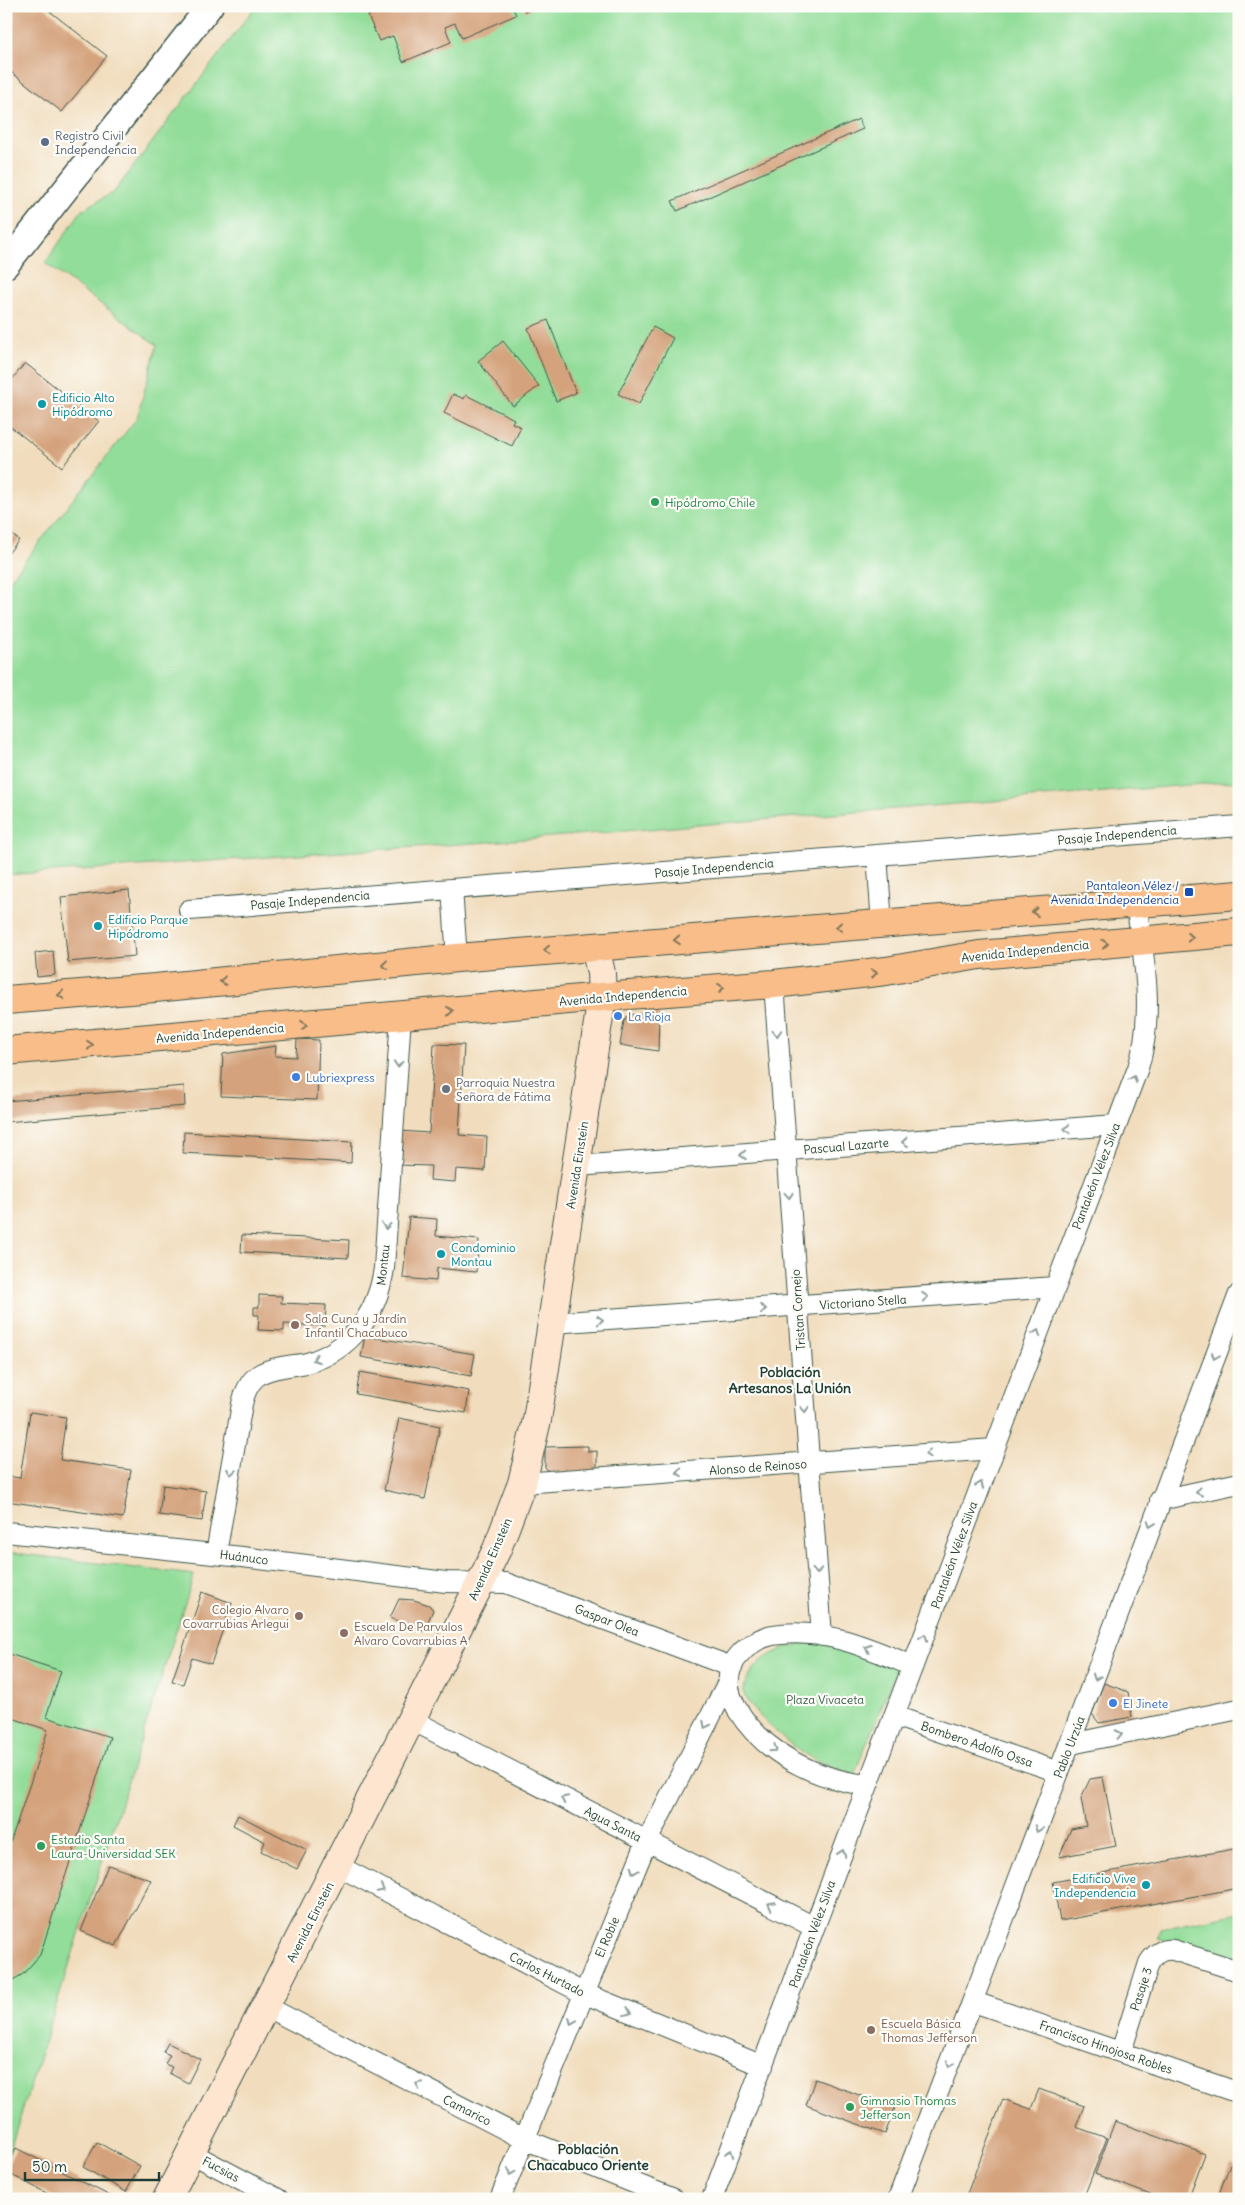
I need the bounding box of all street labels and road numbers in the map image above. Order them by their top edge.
street label: Pasaje Independencia [1057,822,1178,848]
street label: Pasaje Independencia [654,855,775,881]
street label: Pasaje Independencia [250,887,371,913]
street label: Avenida Independencia [960,937,1090,965]
street label: Avenida Independencia [558,983,688,1009]
street label: Avenida Independencia [155,1020,285,1046]
street label: Avenida Einstein [563,1120,591,1210]
street label: Pantaleón Vélez Silva [1069,1120,1123,1231]
street label: Pascual Lazarte [803,1135,889,1157]
street label: Montau [373,1244,393,1286]
street label: Tristan Cornejo [788,1269,808,1351]
street label: Victoriano Stella [819,1291,907,1313]
street label: Alonso de Reinoso [709,1456,808,1478]
street label: Pantaleón Vélez Silva [928,1499,980,1611]
street label: Avenida Einstein [465,1515,515,1602]
street label: Huánuco [219,1547,269,1567]
street label: Gaspar Olea [573,1601,641,1639]
street label: Pablo Urzúa [1050,1714,1088,1780]
street label: Bombero Adolfo Ossa [919,1718,1035,1770]
street label: Agua Santa [582,1803,644,1845]
street label: Pantaleón Vélez Silva [786,1878,838,1990]
street label: Avenida Einstein [283,1879,337,1965]
street label: El Roble [592,1914,622,1960]
street label: Carlos Hurtado [507,1949,587,2000]
street label: Pasaje 3 [1127,1965,1155,2013]
street label: Francisco Hinojosa Robles [1037,2017,1175,2077]
street label: Camarico [440,2091,494,2129]
street label: Fucsias [200,2153,242,2185]

